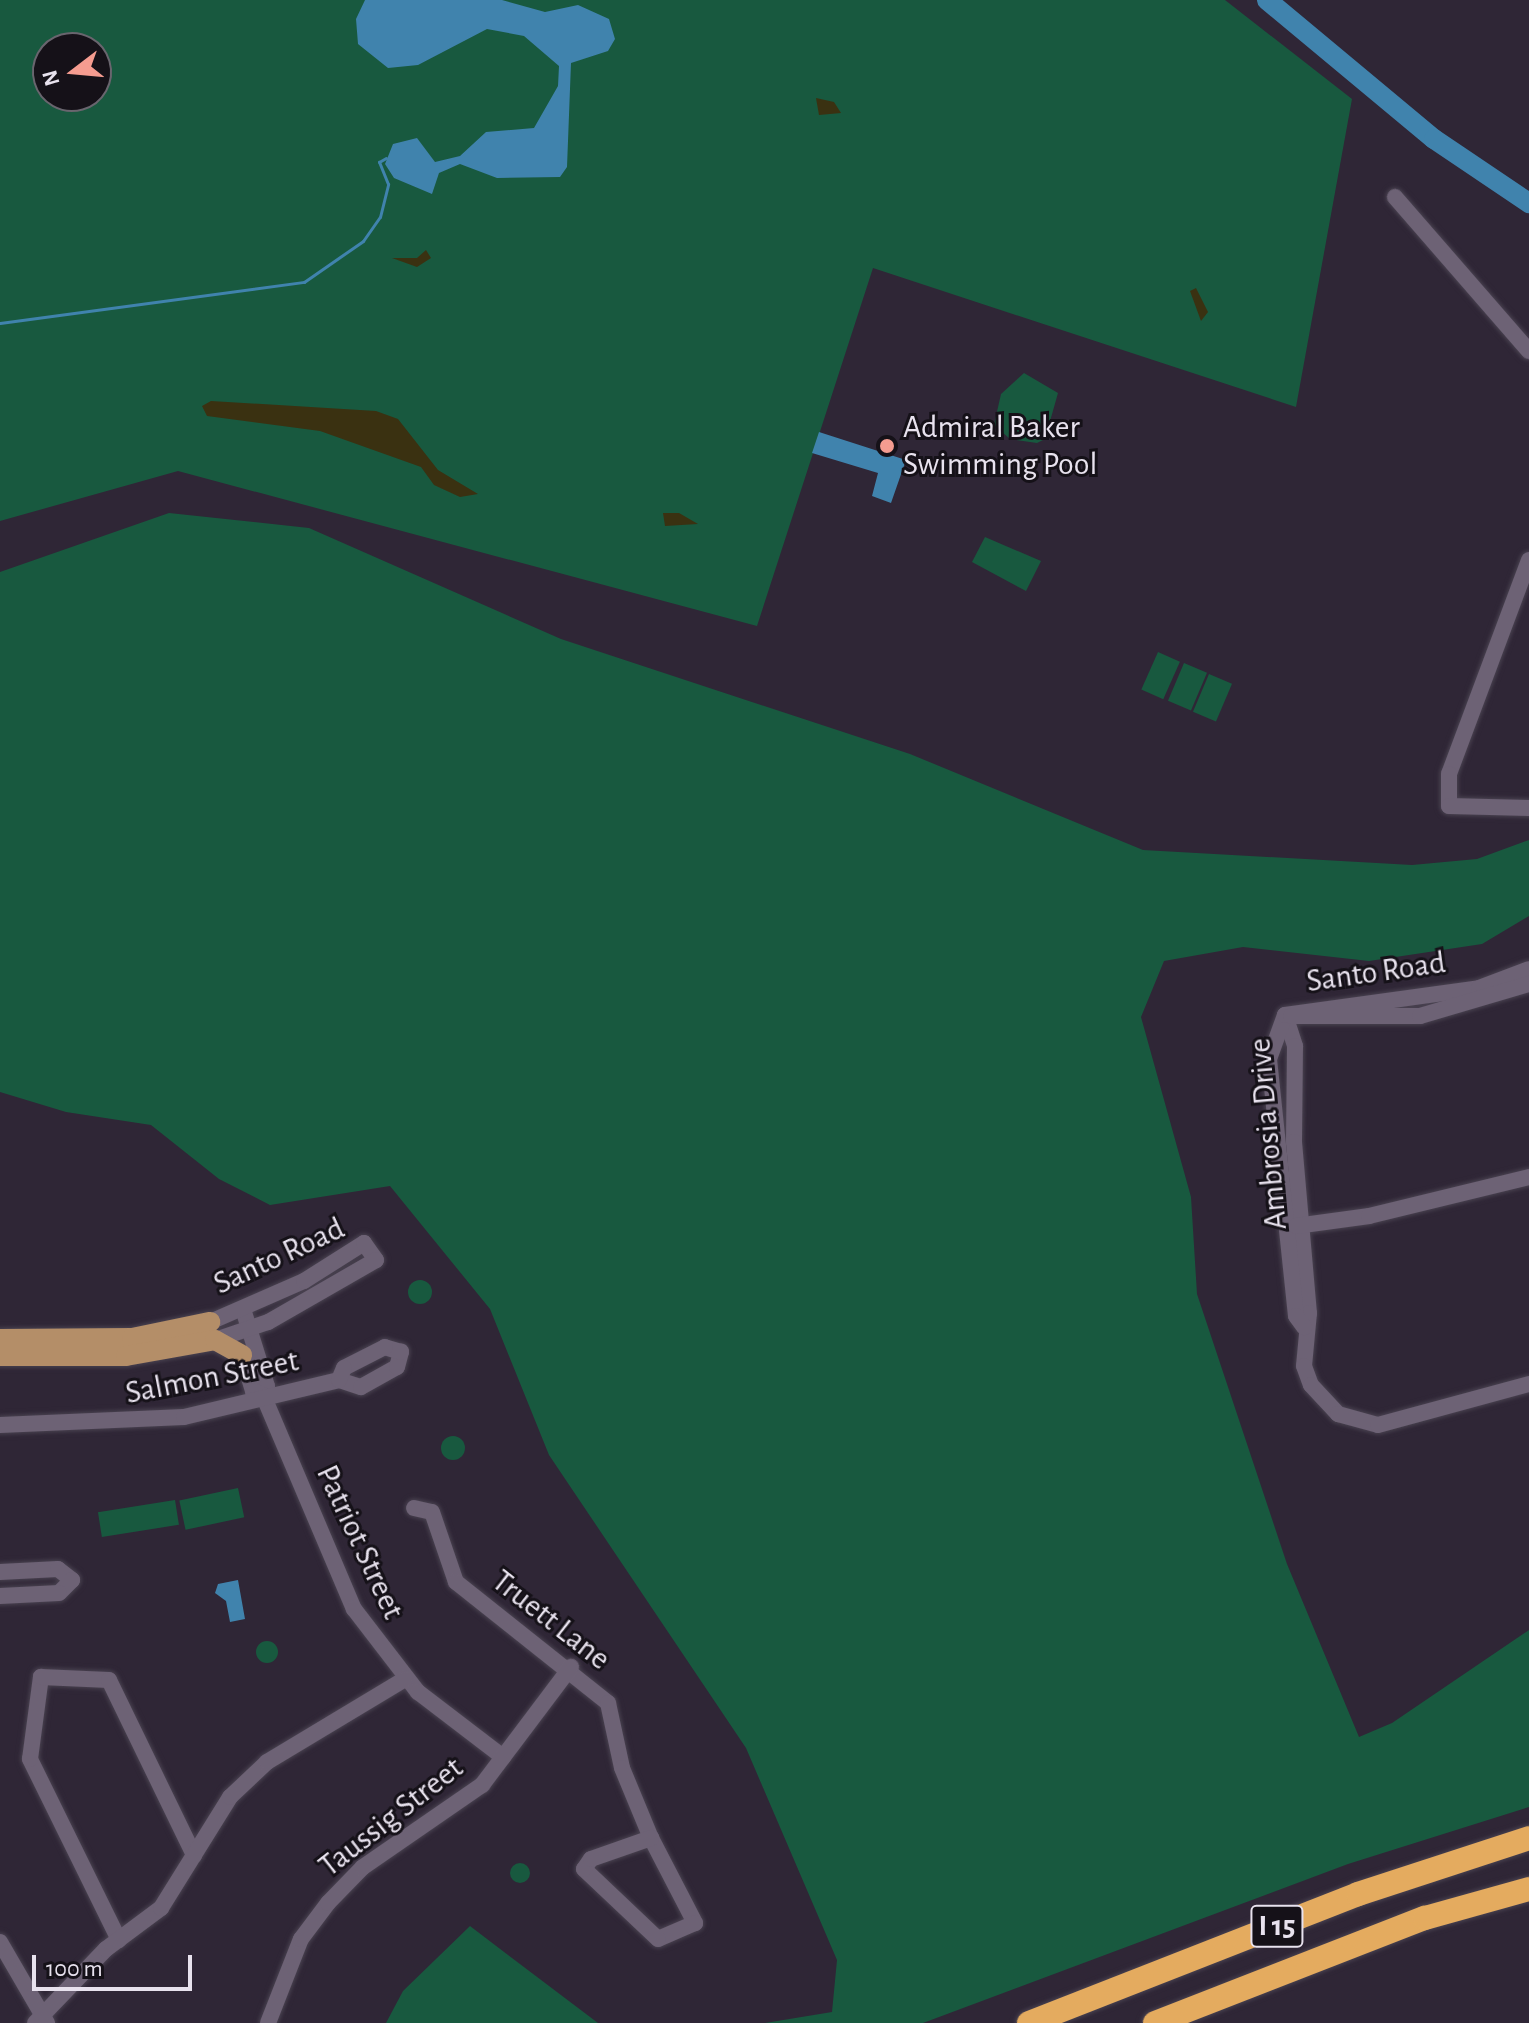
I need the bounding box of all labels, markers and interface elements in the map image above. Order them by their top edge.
north arrow [32,32,112,112]
text: N [38,68,64,88]
place label: Admiral Baker Swimming Pool [903,409,1097,484]
marker: Admiral Baker Swimming Pool [878,437,896,455]
street label: Santo Road [1304,943,1448,1001]
street label: Ambrosia Drive [1241,1037,1295,1231]
street label: Santo Road [208,1209,350,1303]
street label: Salmon Street [122,1341,302,1413]
street label: Patriot Street [308,1459,412,1625]
street label: Truett Lane [484,1562,618,1678]
street label: Taussig Street [311,1749,471,1885]
road number: I 15 [1249,1900,1305,1952]
scale bar [36,1939,196,1989]
text: 100 m [46,1957,103,1981]

